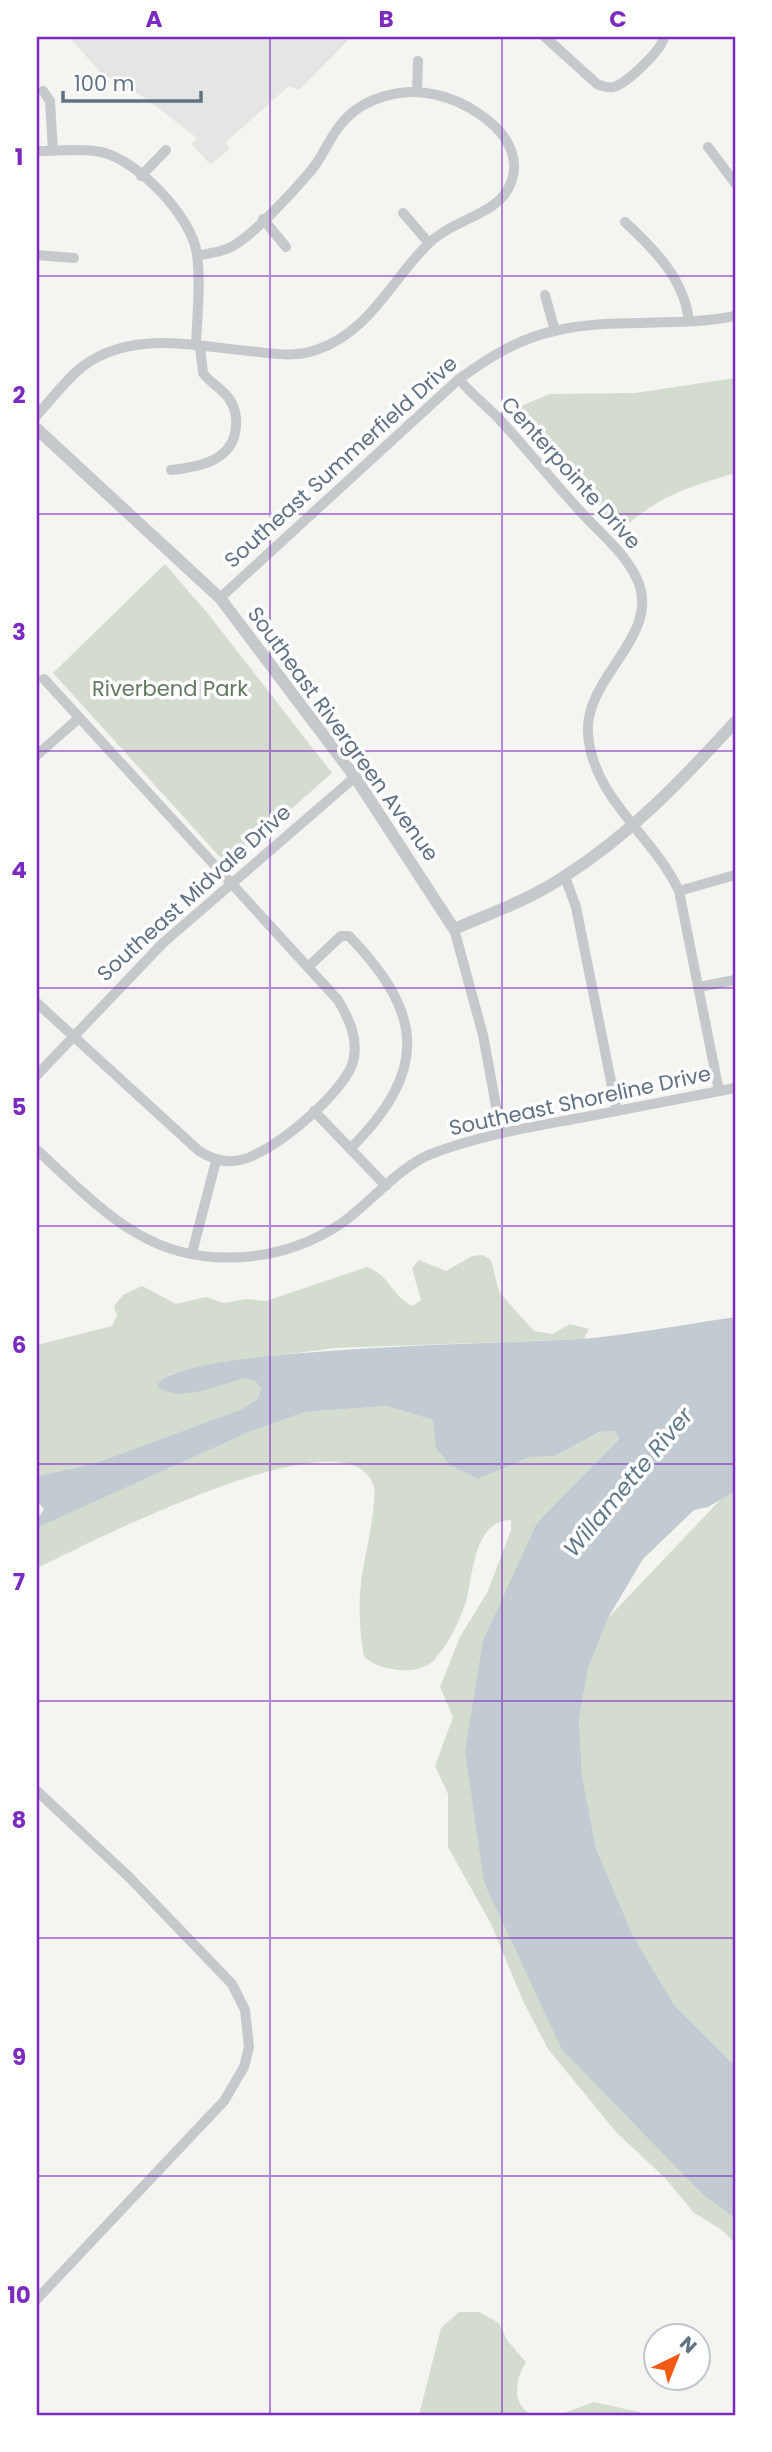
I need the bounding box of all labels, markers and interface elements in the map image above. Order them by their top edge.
text: A [146,3,163,35]
text: B [378,3,394,35]
text: C [609,3,627,35]
scale bar [63,60,201,104]
text: 100 m [74,69,134,98]
text: 1 [15,141,23,173]
street label: Southeast Summerfield Drive [218,349,463,574]
text: 2 [12,379,26,411]
street label: Centerpointe Drive [495,390,648,555]
street label: Southeast Rivergreen Avenue [241,600,446,867]
text: 3 [12,616,26,648]
park label: Riverbend Park [92,674,248,703]
street label: Southeast Midvale Drive [90,798,297,988]
text: 4 [11,854,27,886]
street label: Southeast Shoreline Drive [446,1059,713,1142]
text: 5 [12,1091,26,1123]
text: 6 [12,1329,26,1361]
water label: Willamette River [556,1399,701,1564]
text: 7 [13,1566,25,1598]
text: 8 [12,1804,26,1836]
text: 9 [12,2041,26,2073]
text: 10 [7,2279,31,2311]
north arrow [642,2322,712,2392]
text: N [674,2330,703,2360]

